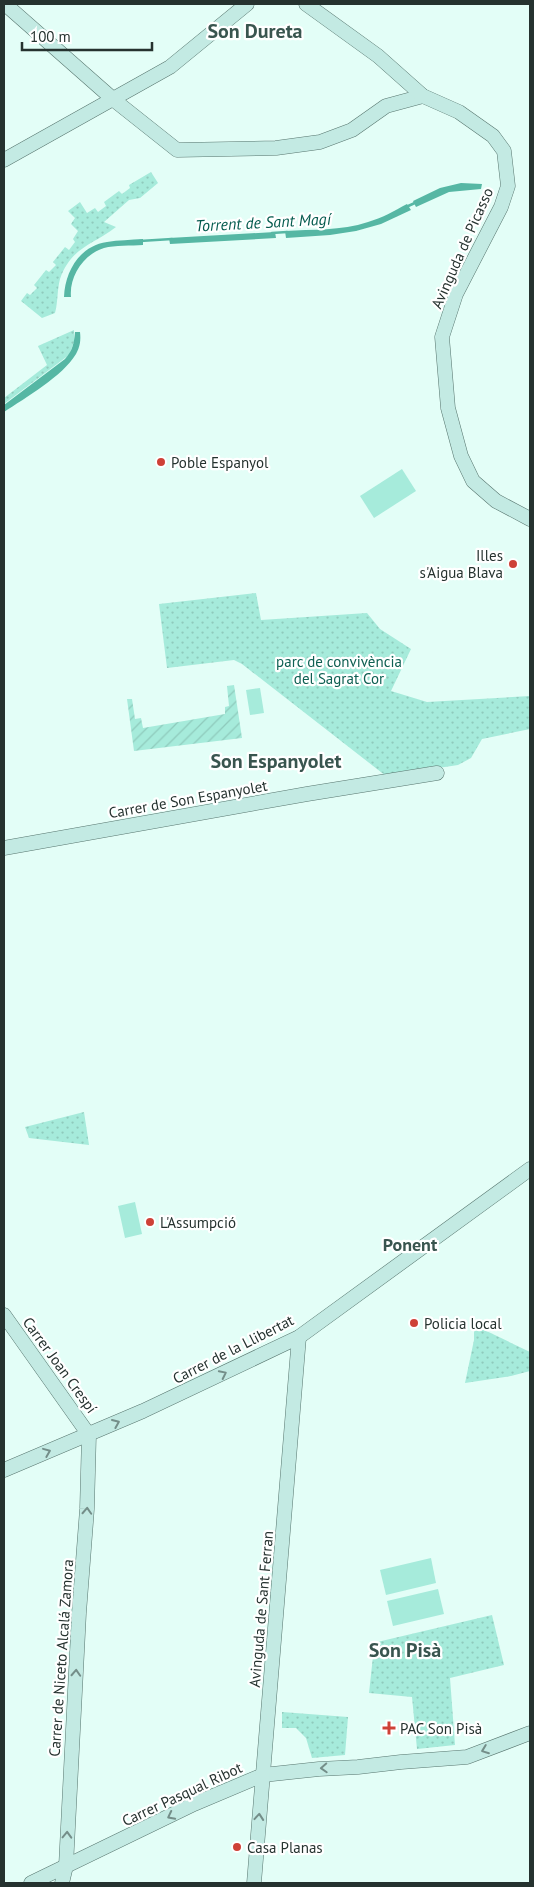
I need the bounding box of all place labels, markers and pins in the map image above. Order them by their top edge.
place label: Poble Espanyol [171,453,269,472]
marker: Poble Espanyol [155,456,167,468]
place label: Illes s'Aigua Blava [420,546,503,582]
marker: Illes s'Aigua Blava [507,558,519,570]
place label: L'Assumpció [160,1213,236,1232]
marker: L'Assumpció [144,1216,156,1228]
place label: Policia local [424,1314,502,1333]
marker: Policia local [408,1317,420,1329]
place label: PAC Son Pisà [400,1719,482,1738]
marker: PAC Son Pisà [382,1721,396,1735]
place label: Casa Planas [247,1838,323,1857]
marker: Casa Planas [231,1841,243,1853]

